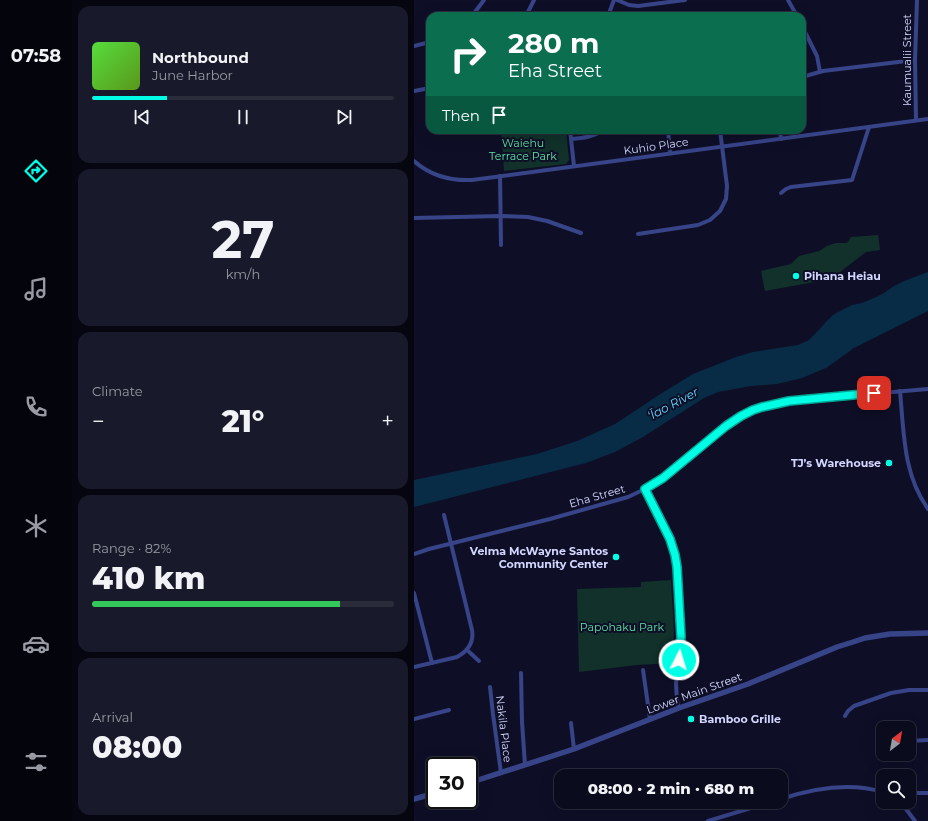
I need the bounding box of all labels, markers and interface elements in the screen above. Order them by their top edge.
street label: Kaumualii Street [900,13,914,106]
text: 280 m [508,26,599,60]
icon: right [442,28,494,80]
text: 07:58 [11,45,61,67]
text: Northbound [152,48,249,67]
text: Eha Street [508,60,602,82]
text: June Harbor [152,67,233,83]
icon: arrive [488,104,510,126]
icon: previous [131,106,153,128]
icon: pause [232,106,254,128]
icon: next [333,106,355,128]
text: Then [442,106,480,125]
street label: Kuhio Place [623,134,690,157]
park label: Waiehu Terrace Park [489,136,557,163]
icon: directions [22,157,50,185]
text: 27 [212,208,274,271]
text: km/h [226,266,260,282]
place label: Pihana Heiau [804,269,881,283]
marker: Pihana Heiau [791,271,801,281]
icon: music [22,275,50,303]
pin [857,376,891,410]
icon: arrive [863,382,885,404]
text: Climate [92,383,143,399]
water label: ʻĪao River [645,384,701,423]
icon: phone [22,393,50,421]
text: 21° [222,403,264,440]
text: − [92,408,105,435]
text: + [381,408,394,435]
place label: TJ’s Warehouse [791,456,881,470]
marker: TJ’s Warehouse [884,458,894,468]
street label: Eha Street [567,481,627,511]
icon: climate [22,512,50,540]
text: Range · 82% [92,540,171,556]
place label: Velma McWayne Santos Community Center [469,544,608,571]
marker: Velma McWayne Santos Community Center [611,552,621,562]
text: 410 km [92,560,205,597]
park label: Papohaku Park [580,620,665,634]
icon: car [22,630,50,658]
position arrow [658,639,700,681]
street label: Lower Main Street [645,669,744,717]
street label: Nakila Place [493,695,515,764]
text: Arrival [92,709,133,725]
place label: Bamboo Grille [699,712,781,726]
marker: Bamboo Grille [686,714,696,724]
north arrow [876,721,916,761]
map controls [876,721,916,809]
text: 08:00 [92,729,182,766]
icon: filters [22,748,50,776]
speed limit sign: 30 [426,757,478,809]
button: search [876,769,916,809]
text: 08:00 · 2 min · 680 m [588,779,754,798]

